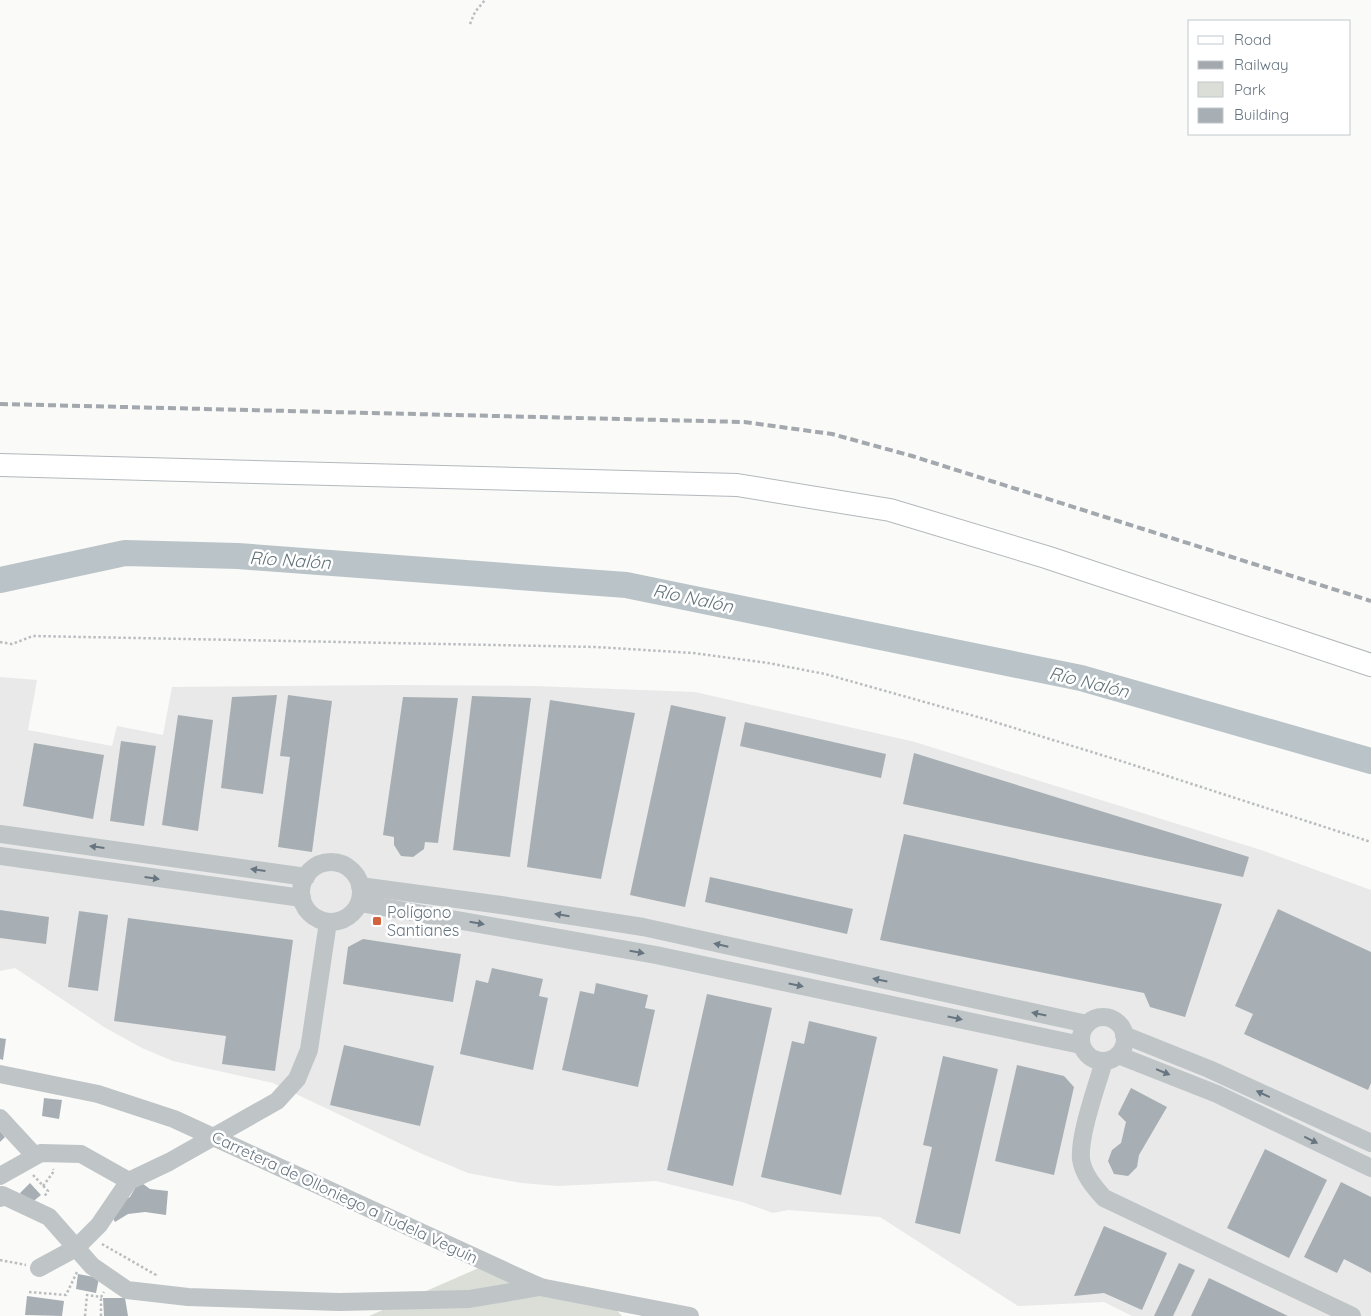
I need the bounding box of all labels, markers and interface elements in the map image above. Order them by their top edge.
legend [1188,20,1351,135]
text: Road [1234,30,1271,49]
text: Railway [1234,55,1289,74]
text: Park [1234,80,1266,99]
text: Building [1234,105,1289,124]
water label: Río Nalón [249,546,332,574]
water label: Río Nalón [651,578,736,618]
water label: Río Nalón [1047,661,1132,703]
one-way arrow [88,843,104,851]
one-way arrow [249,866,265,874]
one-way arrow [145,874,161,882]
place label: Polígono Santianes [387,902,459,940]
one-way arrow [553,910,569,918]
marker: Polígono Santianes [371,915,383,927]
one-way arrow [469,919,485,927]
one-way arrow [714,941,729,949]
one-way arrow [629,948,645,956]
one-way arrow [873,976,888,984]
one-way arrow [788,981,803,989]
one-way arrow [1031,1010,1046,1018]
one-way arrow [947,1015,963,1023]
one-way arrow [1156,1069,1171,1077]
one-way arrow [1256,1089,1270,1097]
street label: Carretera de Olloniego a Tudela Veguín [209,1126,481,1268]
one-way arrow [1304,1136,1318,1144]

